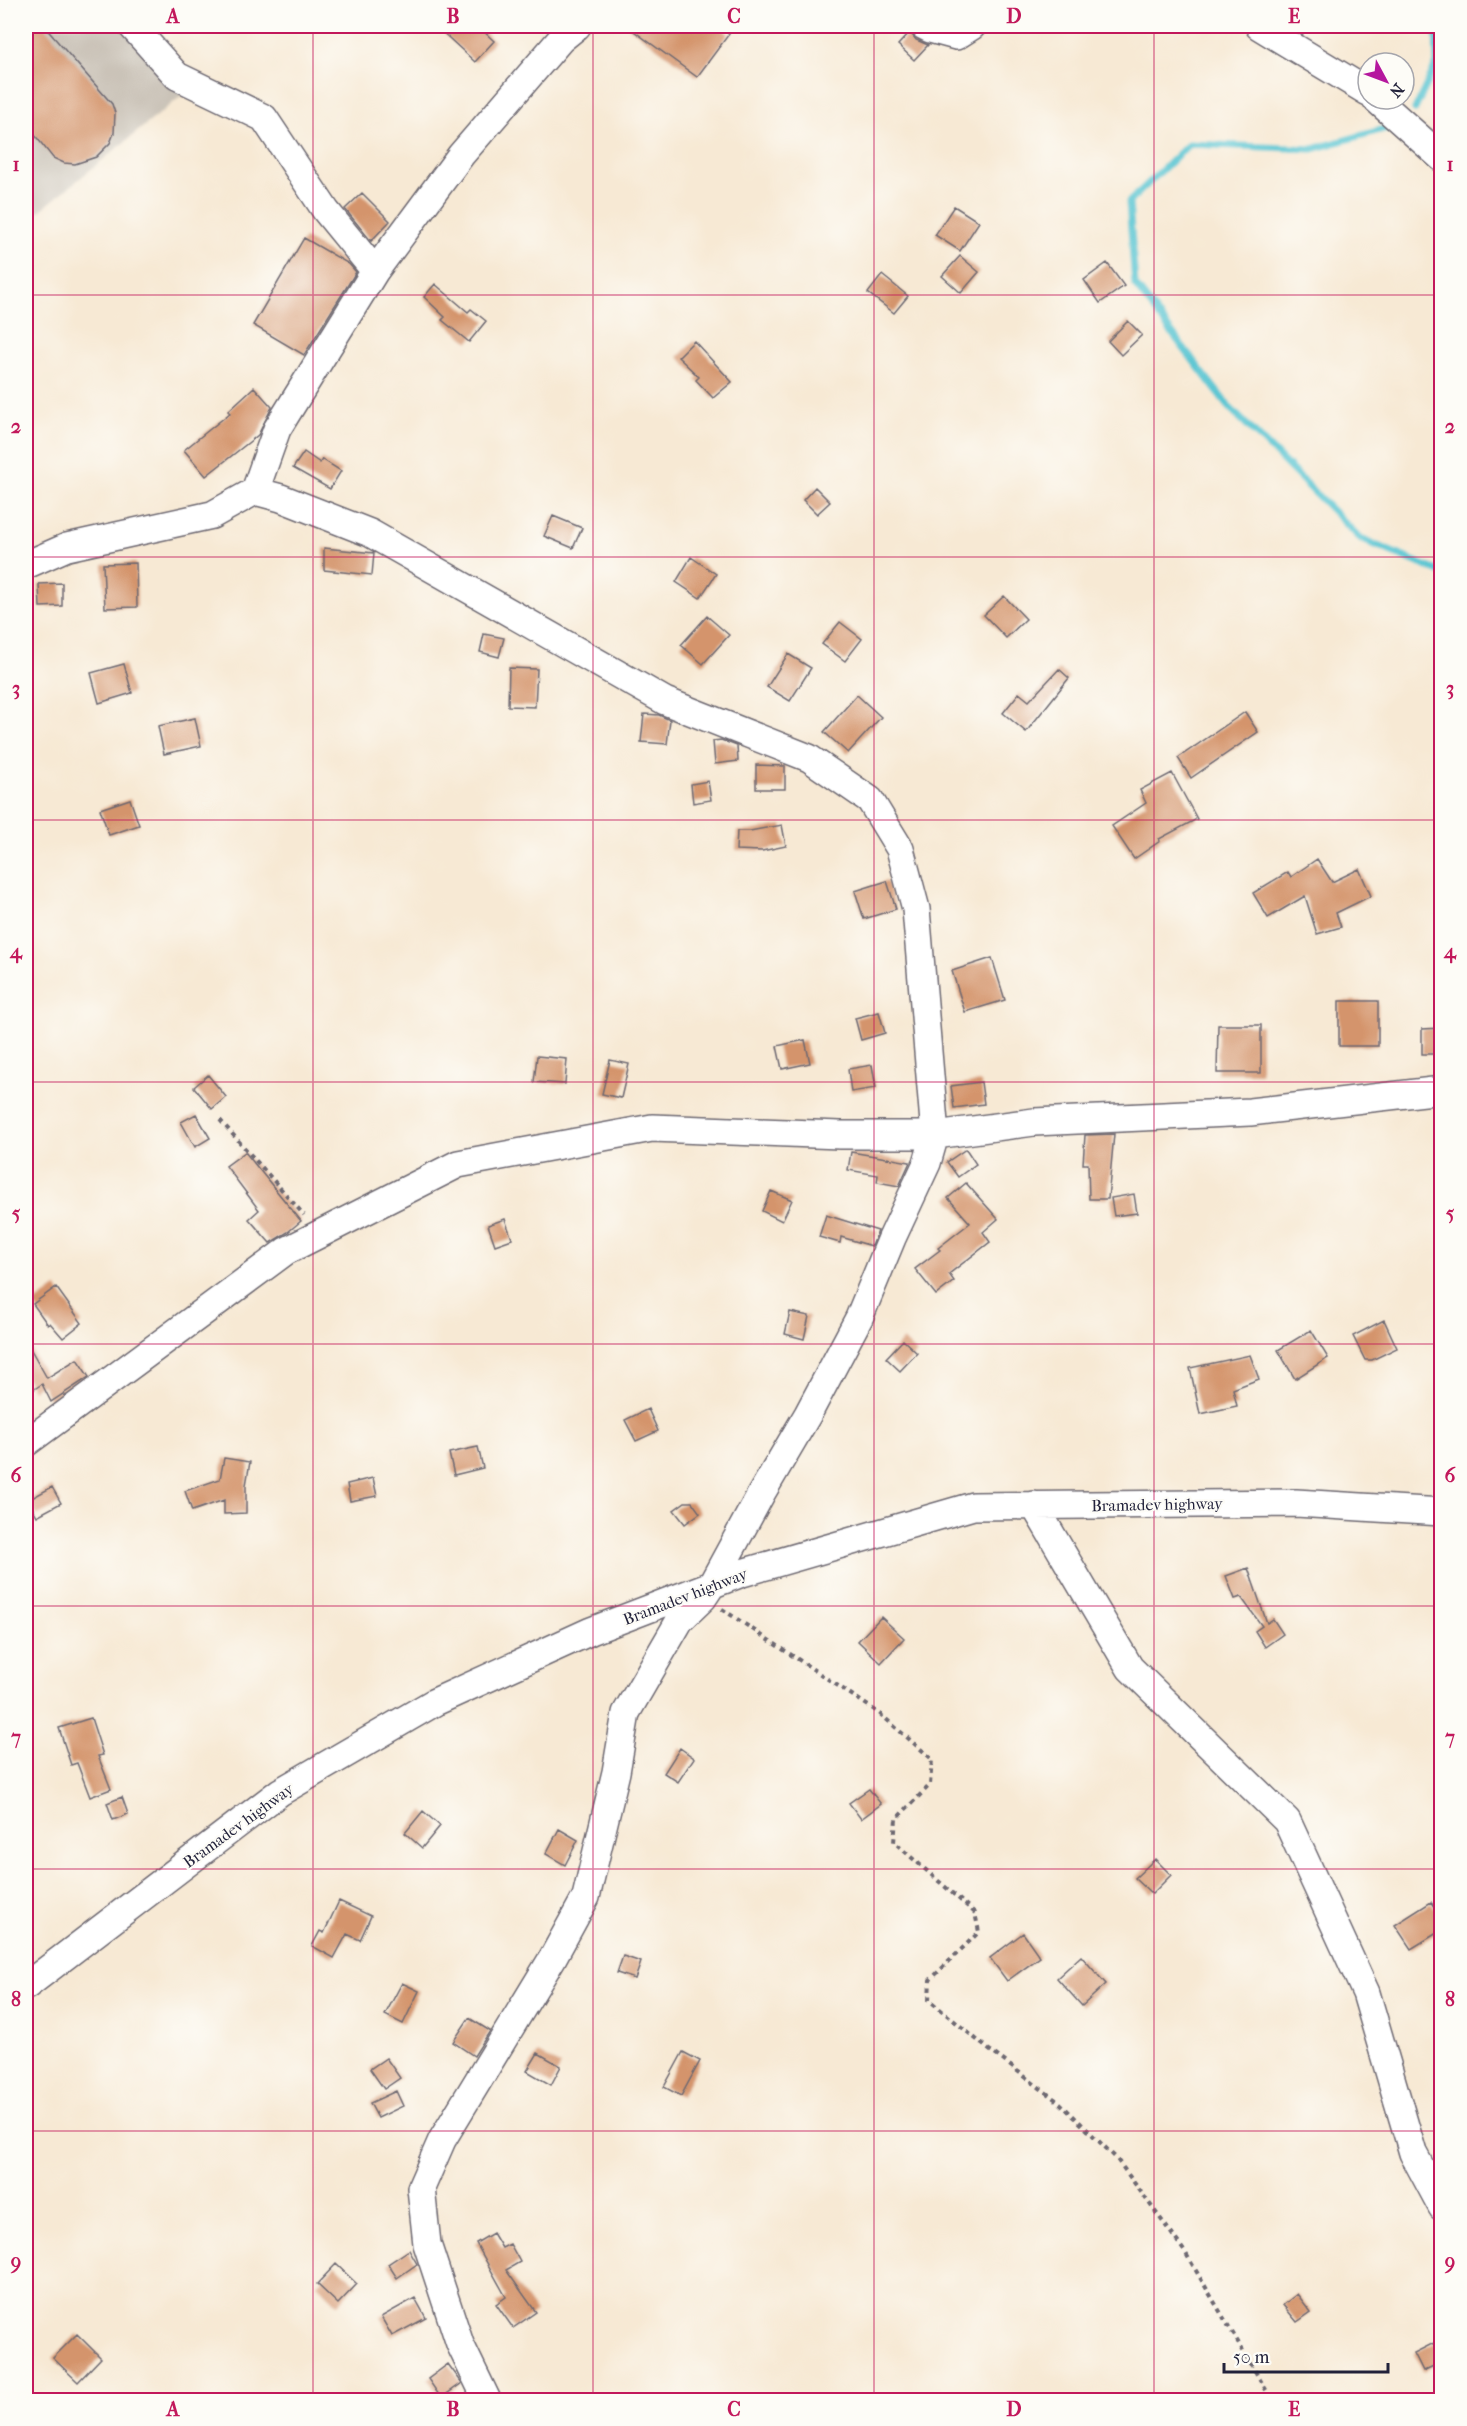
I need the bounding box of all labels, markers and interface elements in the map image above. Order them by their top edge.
text: A [165,5,181,28]
text: B [446,5,460,28]
text: C [727,5,741,28]
text: D [1006,5,1022,28]
text: E [1288,5,1300,28]
north arrow [1356,51,1416,111]
text: N [1385,80,1408,102]
text: 1 [12,153,20,176]
text: 1 [1446,153,1454,176]
text: 2 [11,415,21,438]
text: 2 [1445,415,1455,438]
text: 3 [12,677,20,700]
text: 3 [1446,677,1454,700]
text: 4 [9,940,23,964]
text: 4 [1443,940,1457,964]
text: 5 [12,1202,21,1225]
text: 5 [1446,1202,1455,1225]
text: 6 [11,1464,23,1487]
text: 6 [1445,1464,1457,1487]
street label: Bramadev highway [1091,1494,1223,1515]
street label: Bramadev highway [620,1564,750,1629]
text: 7 [10,1726,21,1749]
text: 7 [1444,1726,1455,1749]
street label: Bramadev highway [180,1779,297,1872]
text: 8 [11,1988,21,2011]
text: 8 [1445,1988,1455,2011]
text: 9 [10,2251,21,2274]
text: 9 [1444,2251,1455,2274]
scale bar [1224,2336,1388,2374]
text: 50 m [1233,2347,1270,2368]
text: A [165,2398,181,2421]
text: B [446,2398,460,2421]
text: C [727,2398,741,2421]
text: D [1006,2398,1022,2421]
text: E [1288,2398,1300,2421]

